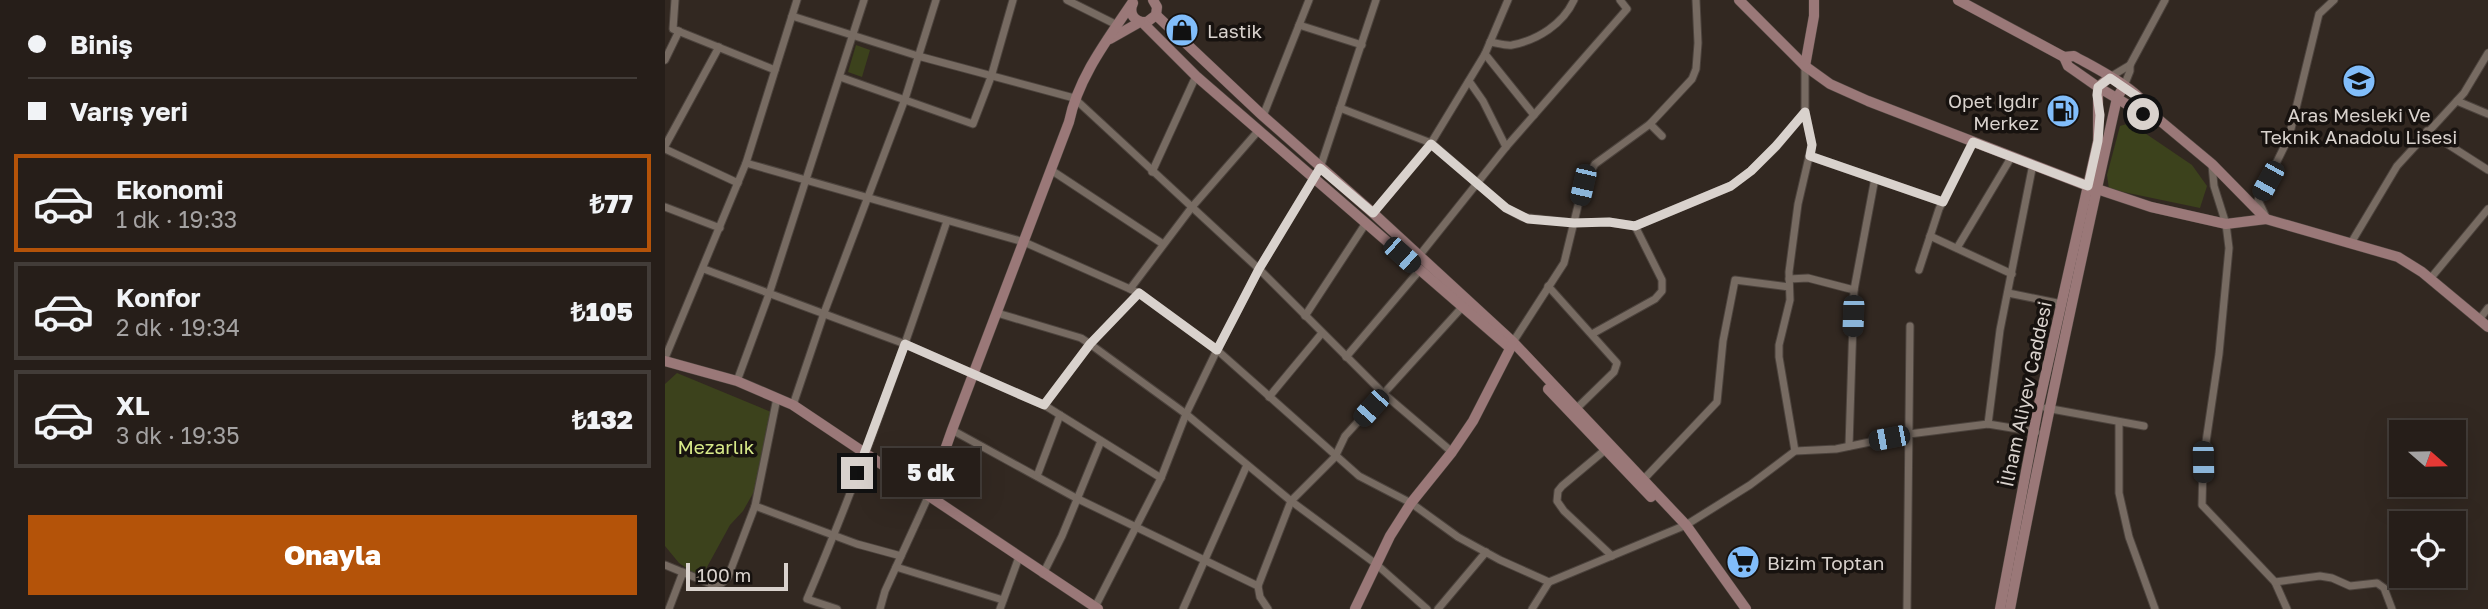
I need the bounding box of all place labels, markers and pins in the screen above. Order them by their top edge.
shop icon: Lastik [1163,11,1201,49]
place label: Lastik [1207,19,1263,42]
school or university icon: Aras Mesleki Ve Teknik Anadolu Lisesi [2340,62,2378,100]
place label: Opet Iğdır Merkez [1948,89,2040,134]
fuel station icon: Opet Iğdır Merkez [2044,92,2082,130]
place label: Aras Mesleki Ve Teknik Anadolu Lisesi [2261,103,2457,148]
supermarket icon: Bizim Toptan [1724,543,1762,581]
place label: Bizim Toptan [1767,551,1884,574]

